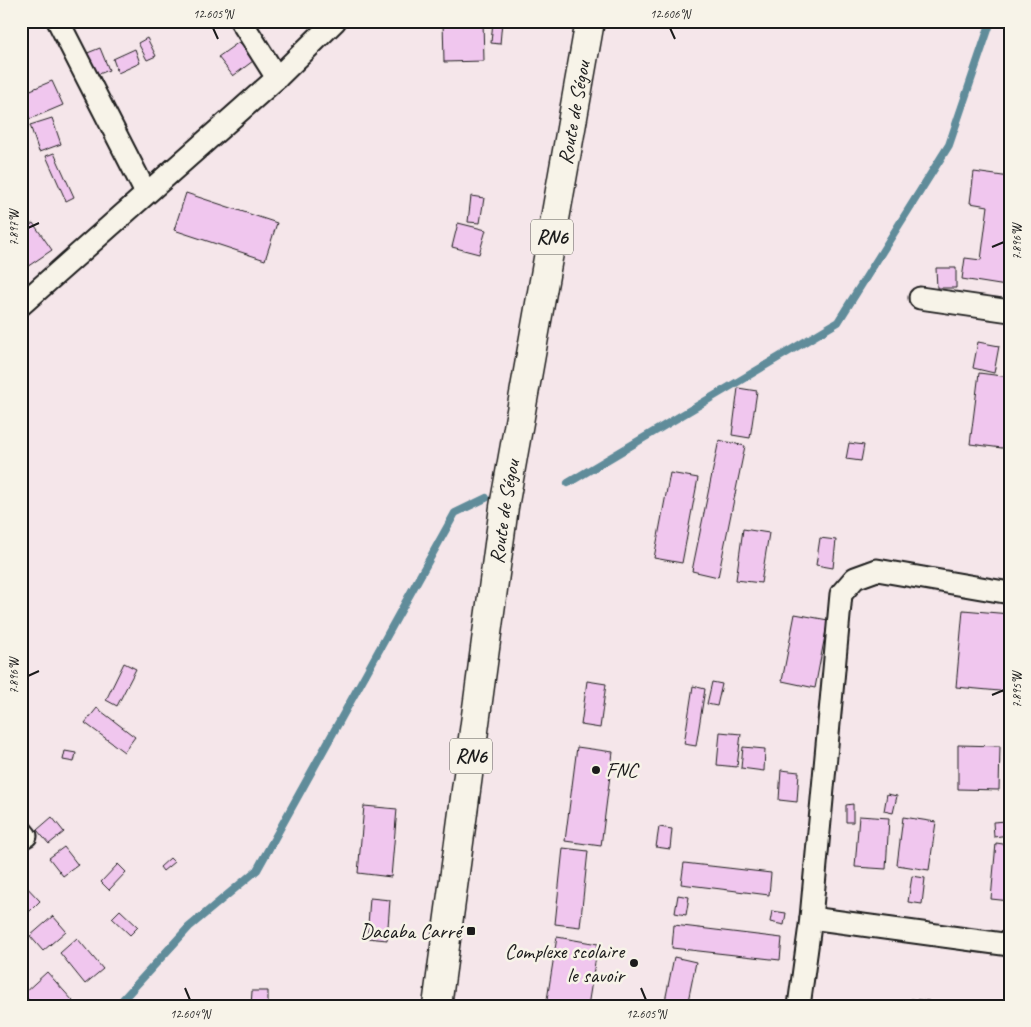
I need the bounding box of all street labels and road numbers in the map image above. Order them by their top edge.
street label: Route de Ségou [552,57,596,167]
road number: RN6 [531,220,573,254]
street label: Route de Ségou [484,456,525,565]
road number: RN6 [450,738,492,774]

